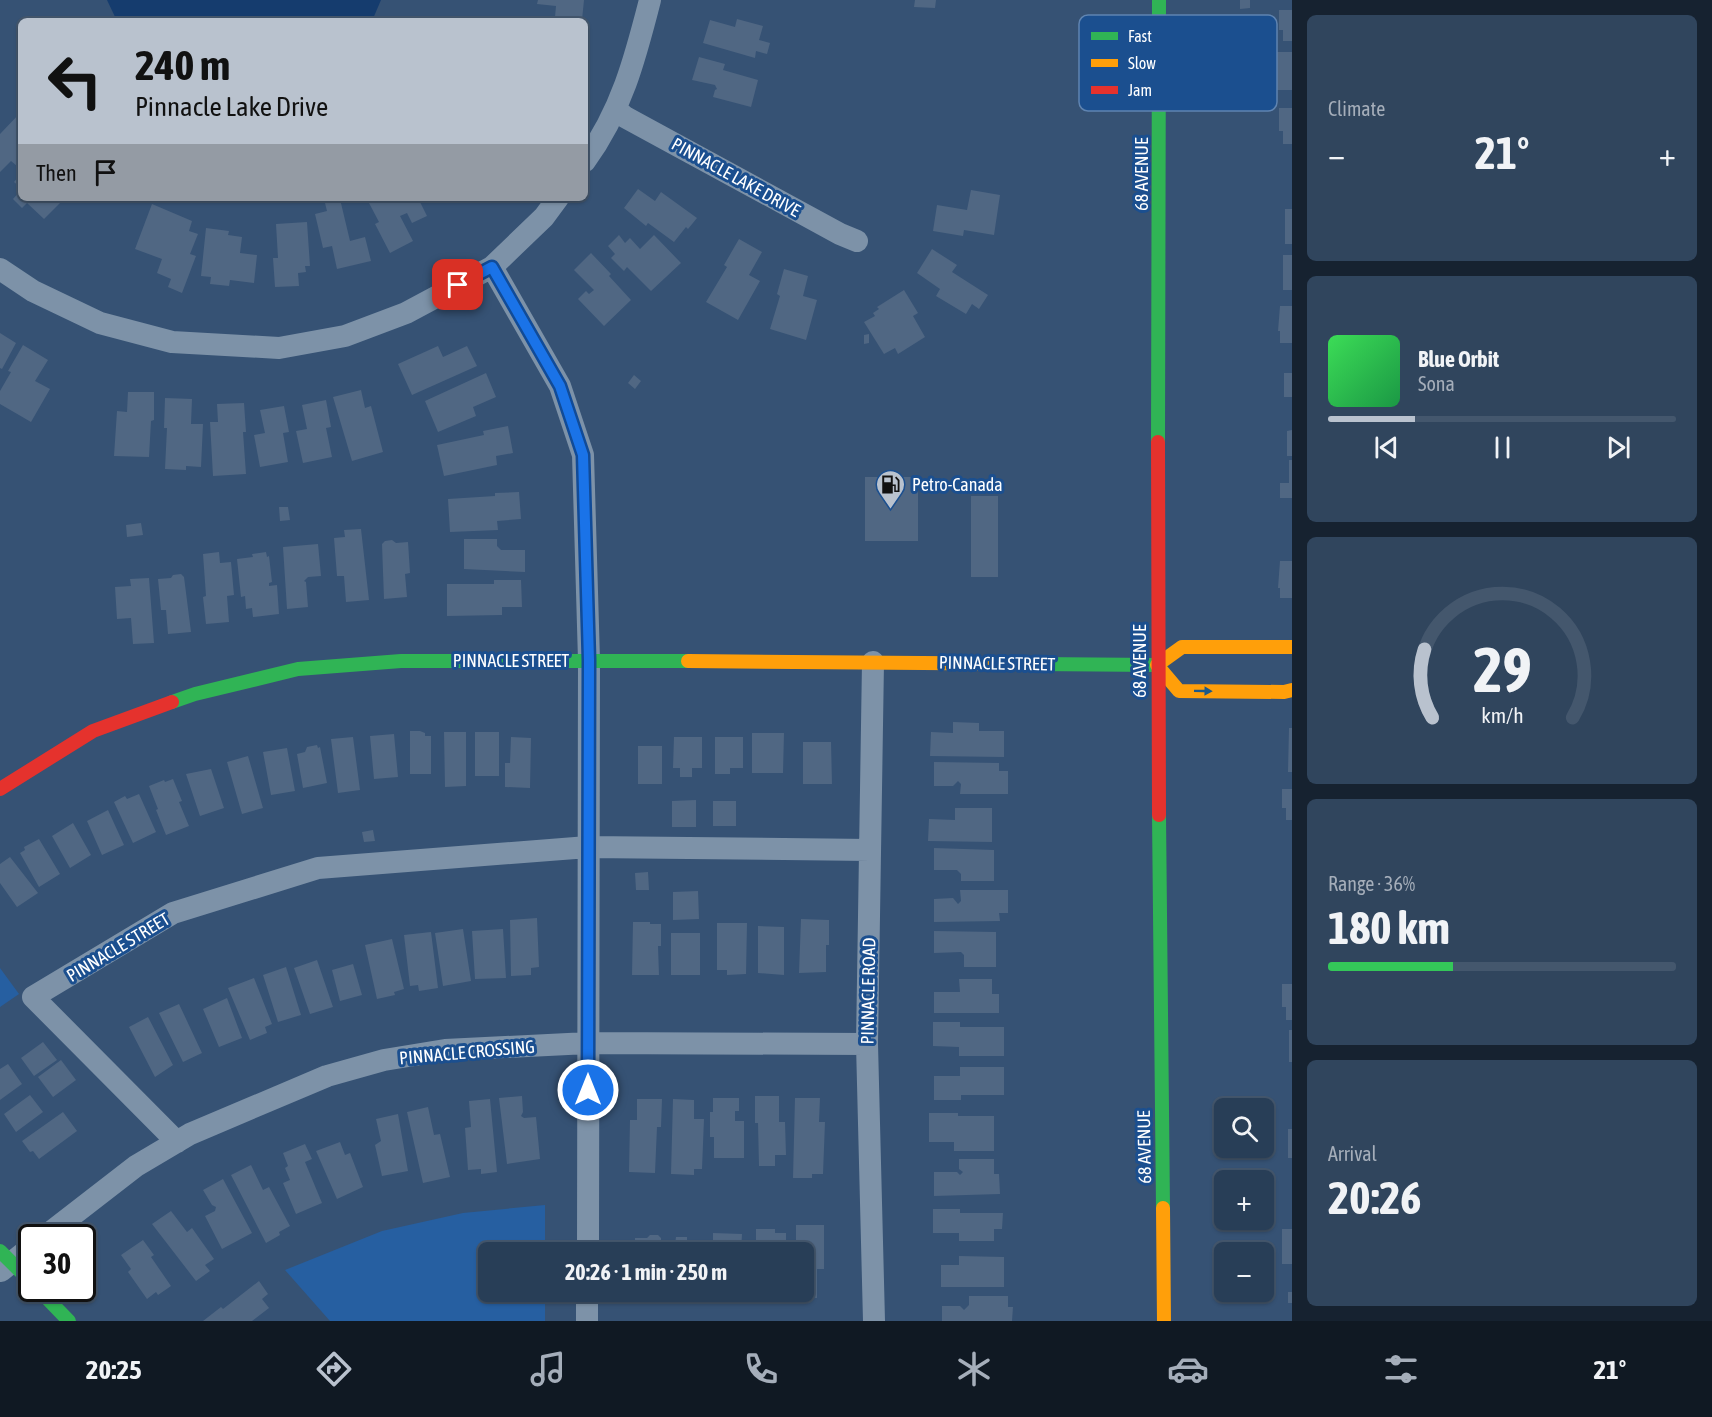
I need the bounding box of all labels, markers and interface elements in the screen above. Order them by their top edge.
legend [1079,15,1277,111]
text: Fast [1128,27,1152,45]
text: 240 m [135,41,230,89]
icon: left [36,42,114,120]
text: Slow [1128,54,1156,72]
text: Jam [1128,81,1152,99]
text: Pinnacle Lake Drive [135,91,328,122]
text: Climate [1328,97,1385,120]
text: 21° [1475,127,1529,179]
street label: PINNACLE LAKE DRIVE [668,133,804,221]
text: − [1328,135,1345,173]
text: + [1659,135,1676,173]
street label: 68 AVENUE [1131,137,1152,211]
icon: arrive [89,156,122,189]
text: Then [36,160,77,186]
pin [432,259,483,310]
icon: arrive [441,268,474,301]
text: Blue Orbit [1418,346,1499,372]
text: Sona [1418,372,1455,395]
icon: previous [1370,431,1403,464]
icon: pause [1486,431,1519,464]
icon: next [1602,431,1635,464]
fuel station icon: Petro-Canada [875,468,907,510]
place label: Petro-Canada [912,474,1003,495]
street label: 68 AVENUE [1129,624,1150,698]
text: 29 [1473,634,1531,705]
street label: PINNACLE STREET [453,650,569,671]
street label: PINNACLE STREET [939,651,1055,675]
one-way arrow [1194,687,1213,696]
text: km/h [1481,703,1523,728]
text: Range · 36% [1328,872,1415,895]
text: 180 km [1328,902,1450,954]
street label: PINNACLE STREET [63,908,173,986]
street label: PINNACLE ROAD [857,937,879,1045]
street label: PINNACLE CROSSING [398,1036,536,1068]
position arrow [556,1058,620,1122]
map controls [1214,1098,1274,1302]
button: search [1214,1098,1274,1158]
street label: 68 AVENUE [1133,1110,1155,1184]
text: Arrival [1328,1142,1377,1165]
button: + [1214,1170,1274,1230]
text: 20:26 [1328,1172,1422,1224]
speed limit sign: 30 [18,1224,96,1302]
button: − [1214,1242,1274,1302]
text: 20:26 · 1 min · 250 m [565,1259,727,1285]
icon: directions [313,1348,355,1390]
icon: music [527,1348,569,1390]
icon: phone [740,1348,782,1390]
icon: climate [953,1348,995,1390]
icon: car [1167,1348,1209,1390]
icon: filters [1380,1348,1422,1390]
text: 20:25 [86,1354,142,1385]
text: 21° [1593,1354,1626,1385]

